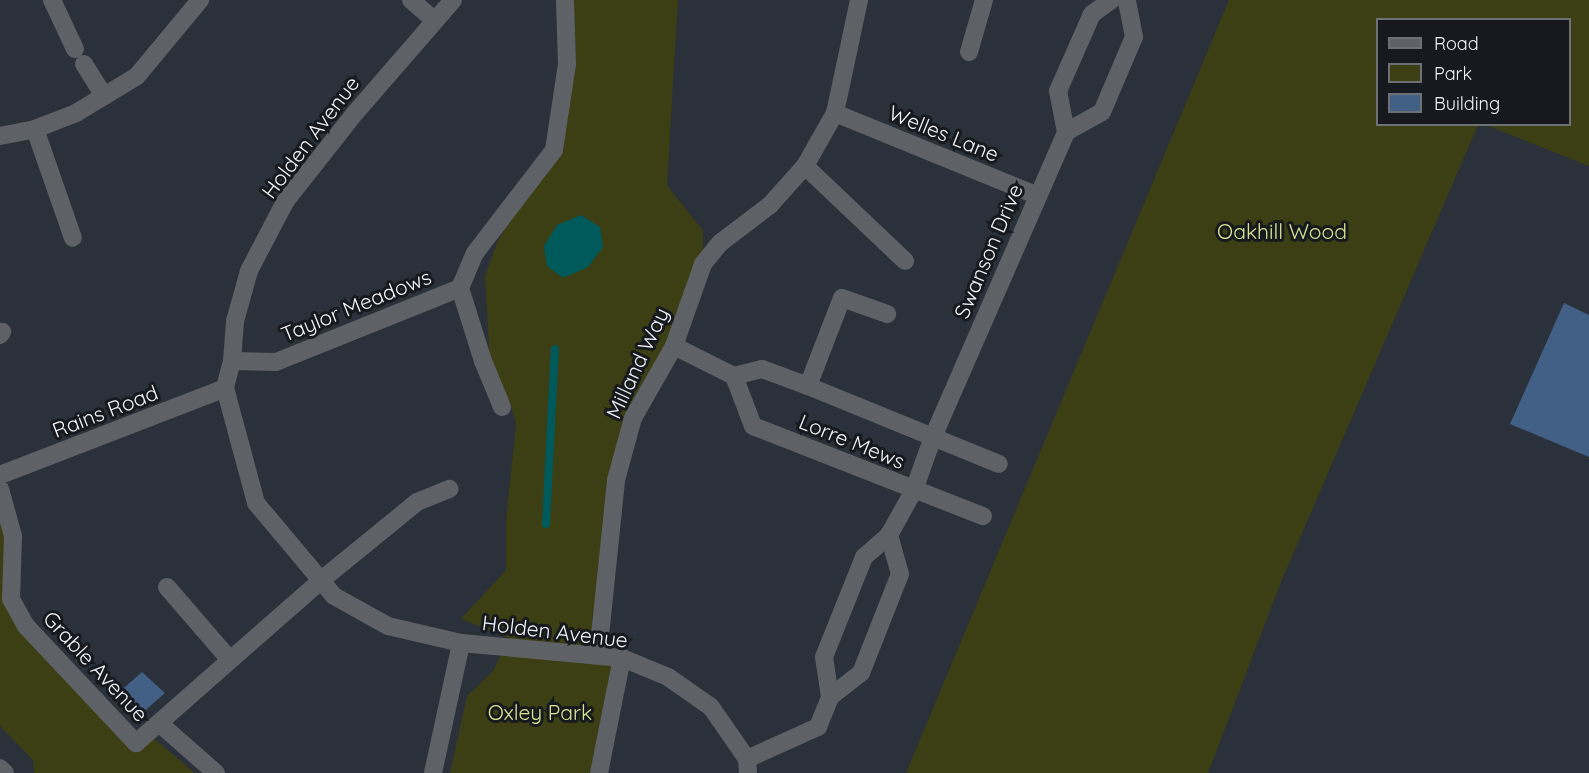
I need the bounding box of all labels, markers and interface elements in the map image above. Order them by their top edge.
legend [1376,18,1571,126]
text: Road [1434,32,1479,55]
text: Park [1434,62,1472,85]
street label: Holden Avenue [256,71,364,203]
text: Building [1434,92,1500,115]
street label: Welles Lane [885,99,1003,167]
street label: Swanson Drive [948,180,1028,322]
park label: Oakhill Wood [1217,218,1347,244]
street label: Taylor Meadows [277,263,435,347]
street label: Milland Way [600,303,674,423]
street label: Rains Road [49,379,161,443]
street label: Lorre Mews [795,408,909,474]
street label: Grable Avenue [38,606,154,726]
street label: Holden Avenue [481,610,629,652]
park label: Oxley Park [488,699,592,725]

